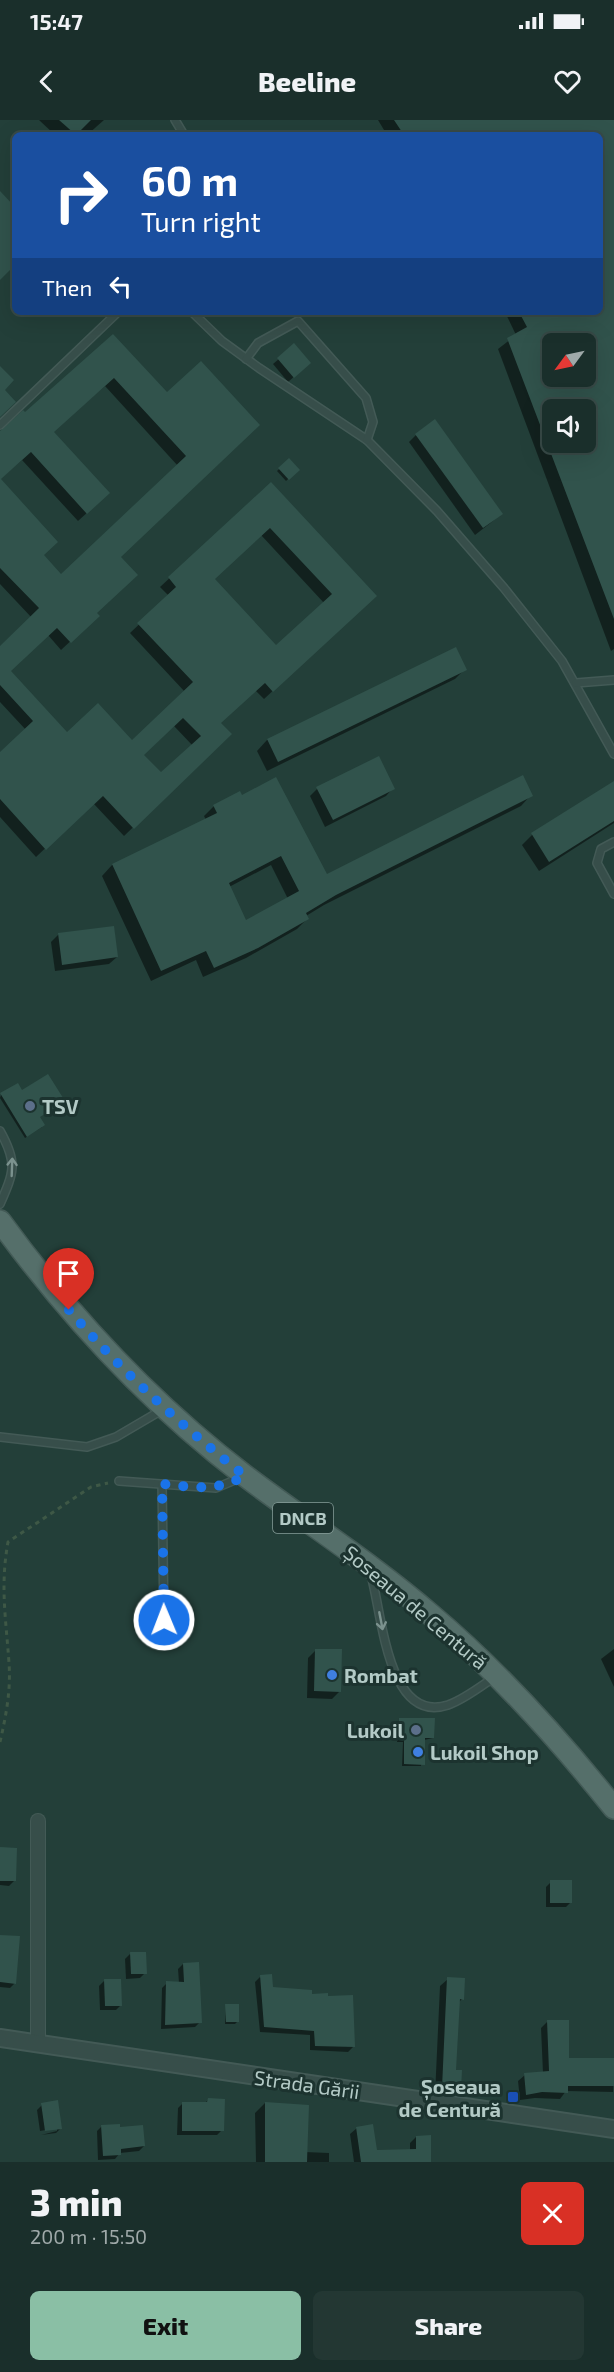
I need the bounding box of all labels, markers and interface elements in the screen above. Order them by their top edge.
text: 15:47 [30,8,83,34]
icon: back [30,65,63,98]
text: Beeline [258,65,356,97]
icon: heart [551,65,584,98]
text: 60 m [141,154,238,204]
icon: right [42,156,120,234]
text: Turn right [141,205,261,237]
icon: left [104,270,137,303]
text: Then [42,274,92,300]
north arrow [542,333,596,387]
map controls [542,333,596,453]
button: sound [542,399,596,453]
place label: TSV [42,1094,79,1118]
marker: TSV [23,1099,37,1113]
one-way arrow [6,1158,17,1177]
pin [43,1248,94,1310]
icon: arrive [52,1257,85,1290]
road number: DNCB [273,1503,333,1533]
street label: Șoseaua de Centură [338,1540,493,1675]
position arrow [132,1588,196,1652]
one-way arrow [376,1611,387,1630]
place label: Rombat [344,1663,418,1687]
marker: Rombat [325,1668,339,1682]
place label: Lukoil [347,1718,404,1742]
marker: Lukoil [409,1723,423,1737]
place label: Lukoil Shop [430,1740,539,1764]
marker: Lukoil Shop [411,1745,425,1759]
street label: Strada Gării [253,2065,361,2103]
place label: Șoseaua de Centură [398,2074,501,2121]
marker: Șoseaua de Centură [506,2090,520,2104]
text: 3 min [30,2180,123,2223]
button: close [521,2182,584,2245]
text: 200 m · 15:50 [30,2224,147,2248]
button: Exit [30,2291,301,2360]
button: Share [313,2291,584,2360]

